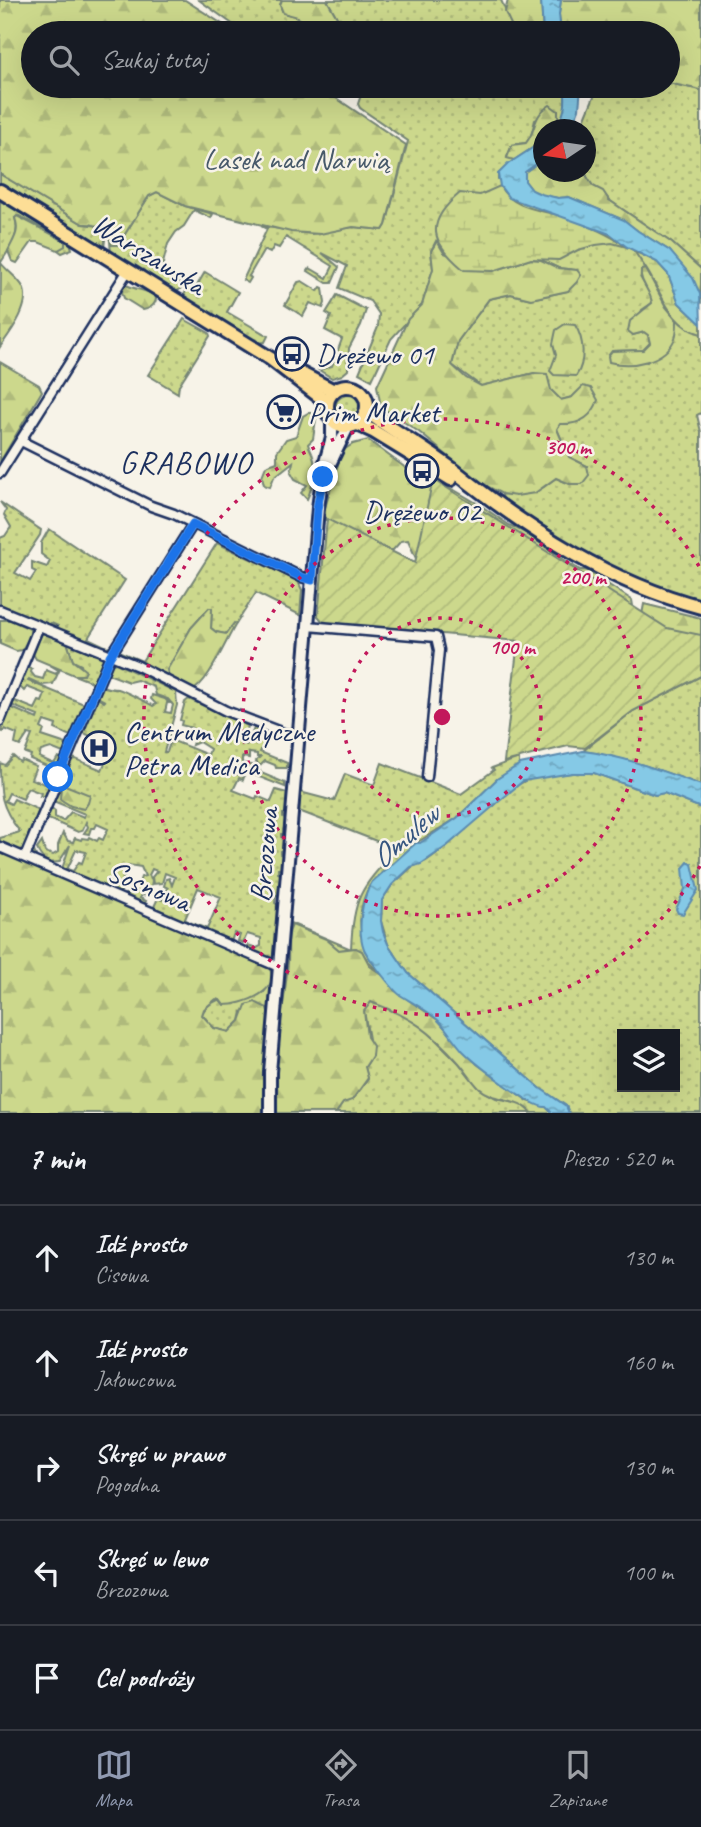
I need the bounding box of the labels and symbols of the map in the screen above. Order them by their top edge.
north arrow [533,119,596,182]
park label: Lasek nad Narwią [203,140,390,178]
street label: Warszawska [85,204,215,305]
bus stop icon: Drężewo 01 [273,335,311,373]
place label: Drężewo 01 [316,335,435,373]
supermarket icon: Prim Market [265,393,303,431]
place label: Prim Market [308,393,442,431]
text: 300 m [545,434,593,460]
district label: GRABOWO [119,442,254,483]
bus stop icon: Drężewo 02 [403,452,441,490]
route end [307,461,338,492]
place label: Drężewo 02 [363,492,483,530]
text: 200 m [560,564,608,590]
text: 100 m [489,634,537,660]
centre of rings [430,705,454,729]
place label: Centrum Medyczne Petra Medica [124,712,316,784]
hospital icon: Centrum Medyczne Petra Medica [80,729,118,767]
route start [42,761,73,792]
water label: Omulew [361,792,452,878]
street label: Brzozowa [241,804,287,904]
street label: Sosnowa [102,852,199,922]

